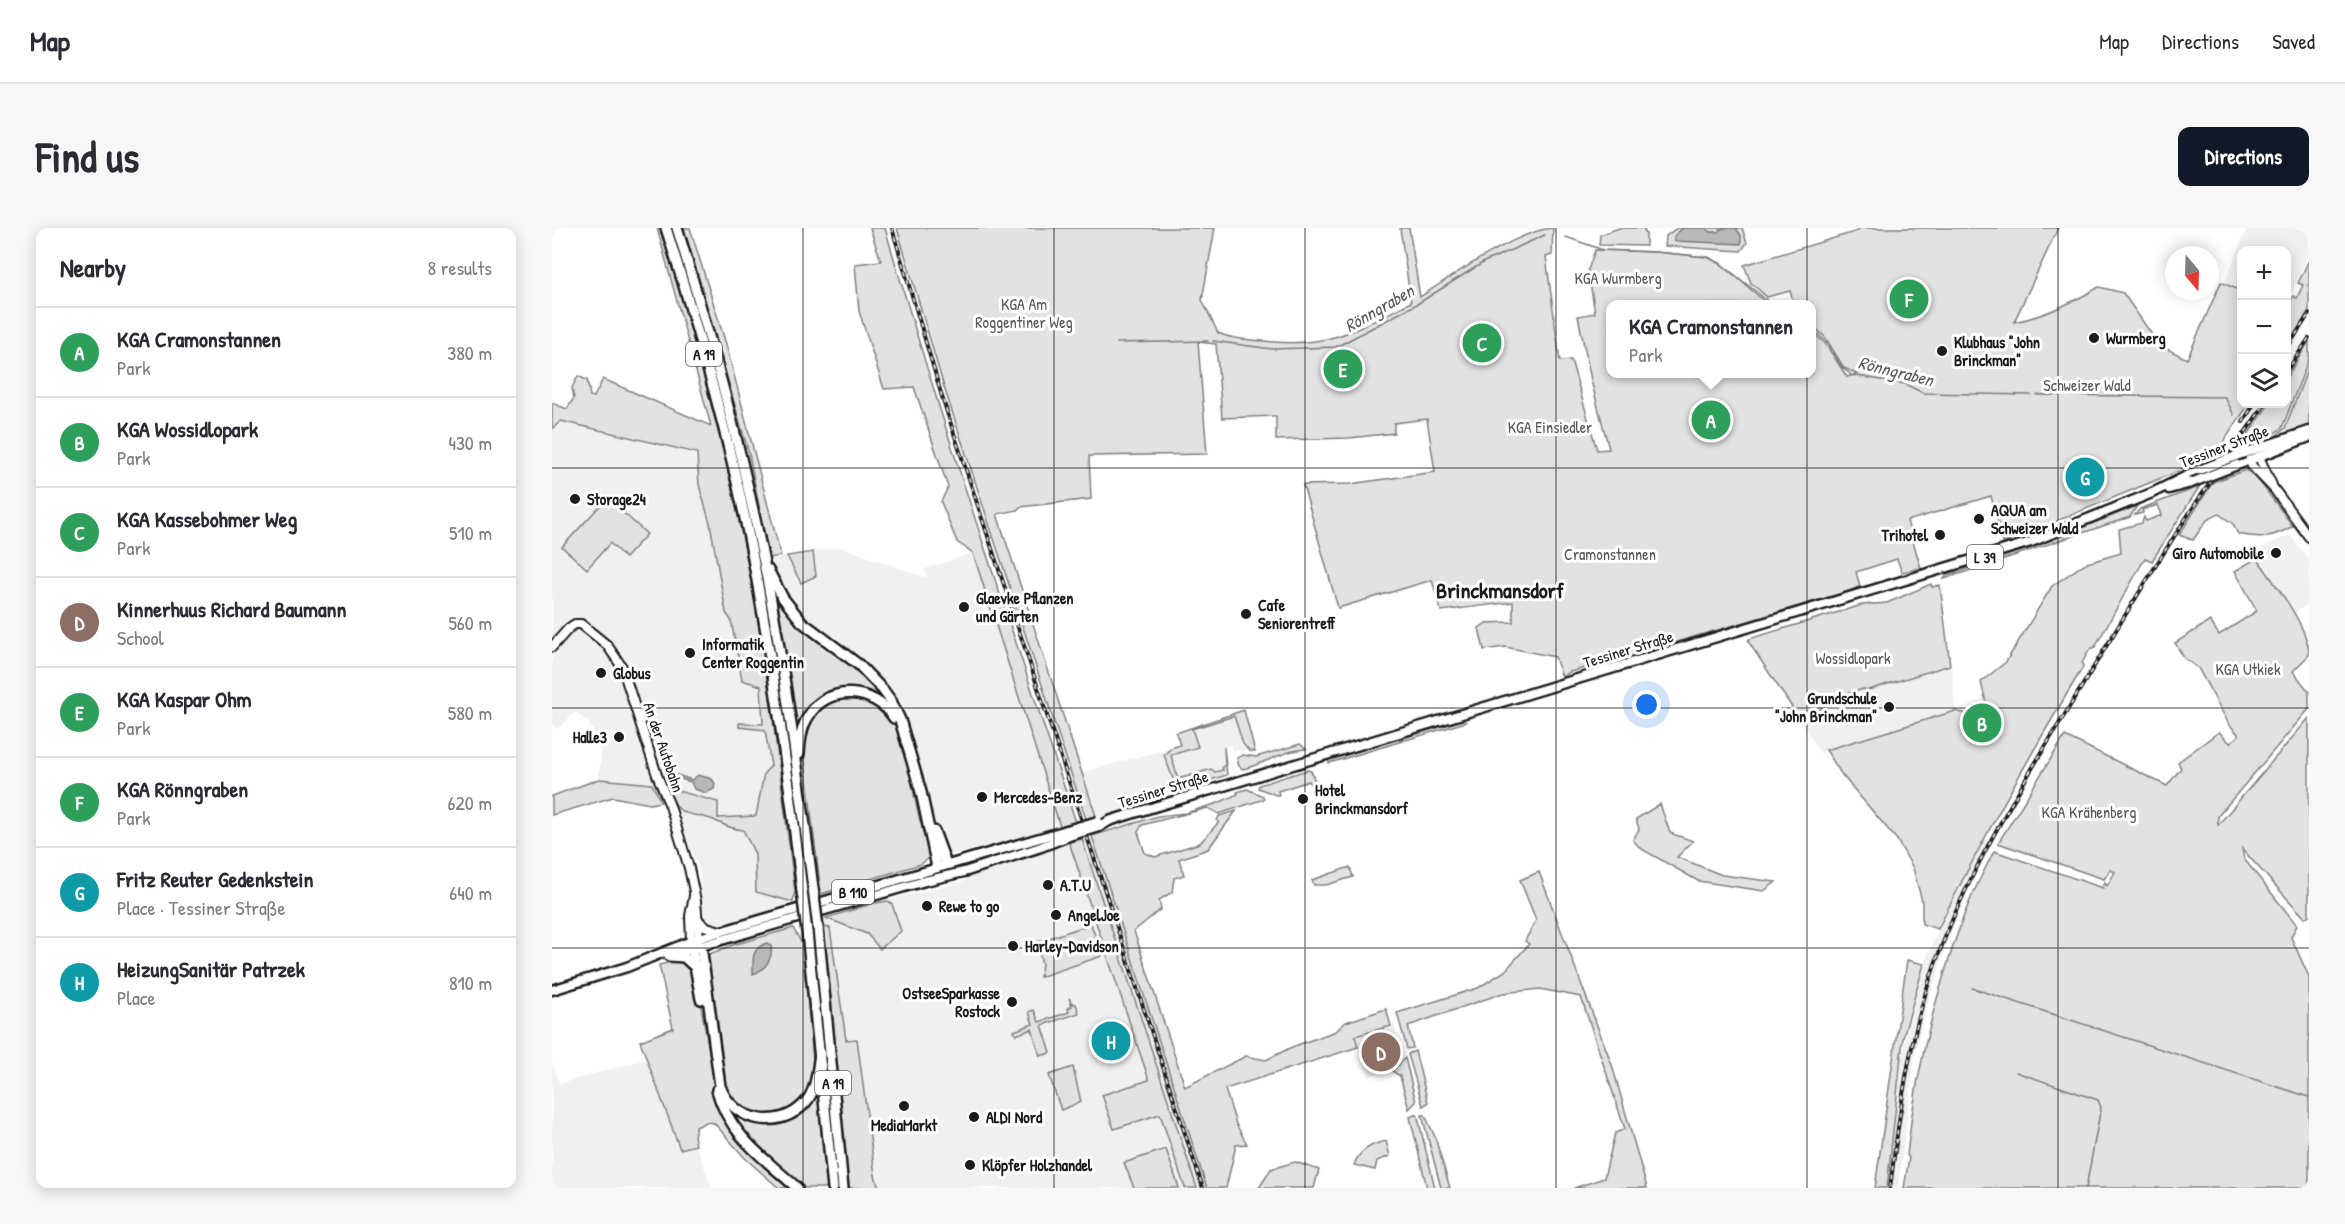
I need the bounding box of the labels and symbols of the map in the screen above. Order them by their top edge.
north arrow [2165,246,2219,300]
park label: KGA Wurmberg [1574,267,1662,289]
pin: F [1890,276,1928,322]
water label: Rönngraben [1340,277,1420,338]
park label: KGA Am Roggentiner Weg [975,293,1073,333]
pin: C [1462,320,1502,366]
place label: Wurmberg [2106,327,2166,350]
place label: Klubhaus "John Brinckman" [1954,331,2040,371]
marker: Wurmberg [2087,331,2101,345]
road number: A 19 [686,342,722,366]
marker: Klubhaus "John Brinckman" [1935,344,1949,358]
pin: E [1324,346,1362,392]
water label: Rönngraben [1856,350,1938,393]
park label: Schweizer Wald [2043,374,2131,396]
pin: A [1692,398,1730,442]
park label: KGA Einsiedler [1508,416,1592,438]
street label: Tessiner Straße [2177,419,2272,473]
pin: G [2066,454,2104,500]
place label: Storage24 [587,488,646,511]
marker: Storage24 [568,492,582,506]
place label: AQUA am Schweizer Wald [1991,499,2079,539]
marker: AQUA am Schweizer Wald [1972,512,1986,526]
place label: Trihotel [1880,524,1929,546]
marker: Trihotel [1933,528,1947,542]
place label: Giro Automobile [2172,542,2265,564]
park label: Cramonstannen [1564,543,1656,565]
road number: L 39 [1967,545,2003,569]
marker: Giro Automobile [2269,546,2283,560]
district label: Brinckmansdorf [1436,575,1565,605]
place label: Glaevke Pflanzen und Gärten [976,587,1074,627]
place label: Cafe Seniorentreff [1258,594,1336,634]
marker: Glaevke Pflanzen und Gärten [957,600,971,614]
marker: Cafe Seniorentreff [1239,607,1253,621]
street label: Tessiner Straße [1580,625,1676,673]
place label: Informatik Center Roggentin [702,633,804,674]
marker: Informatik Center Roggentin [683,646,697,660]
park label: Wossidlopark [1815,647,1891,669]
park label: KGA Utkiek [2215,658,2281,680]
place label: Globus [613,662,651,684]
marker: Globus [594,666,608,680]
place label: Grundschule "John Brinckman" [1775,687,1878,727]
your location [1632,690,1661,719]
street label: An der Autobahn [638,699,690,795]
marker: Grundschule "John Brinckman" [1882,700,1896,714]
pin: B [1962,700,2002,746]
place label: Halle3 [573,726,607,748]
marker: Halle3 [612,730,626,744]
street label: Tessiner Straße [1115,765,1211,813]
place label: Hotel Brinckmansdorf [1315,779,1408,819]
place label: Mercedes-Benz [994,786,1083,808]
marker: Mercedes-Benz [975,790,989,804]
marker: Hotel Brinckmansdorf [1296,792,1310,806]
park label: KGA Krähenberg [2042,801,2136,823]
place label: A.T.U [1060,874,1091,896]
marker: A.T.U [1041,878,1055,892]
road number: B 110 [832,880,874,904]
place label: Rewe to go [939,895,1000,918]
marker: Rewe to go [920,899,934,913]
place label: AngelJoe [1068,904,1120,927]
marker: AngelJoe [1049,908,1063,922]
place label: Harley-Davidson [1025,935,1119,958]
marker: Harley-Davidson [1006,939,1020,953]
place label: OstseeSparkasse Rostock [902,982,1001,1022]
marker: OstseeSparkasse Rostock [1005,995,1019,1009]
pin: H [1092,1018,1130,1064]
pin: D [1362,1030,1400,1074]
road number: A 19 [815,1071,851,1095]
marker: MediaMarkt [897,1099,911,1113]
place label: ALDI Nord [986,1106,1043,1128]
marker: ALDI Nord [967,1110,981,1124]
place label: MediaMarkt [871,1114,938,1136]
place label: Klöpfer Holzhandel [982,1154,1093,1177]
marker: Klöpfer Holzhandel [963,1158,977,1172]

